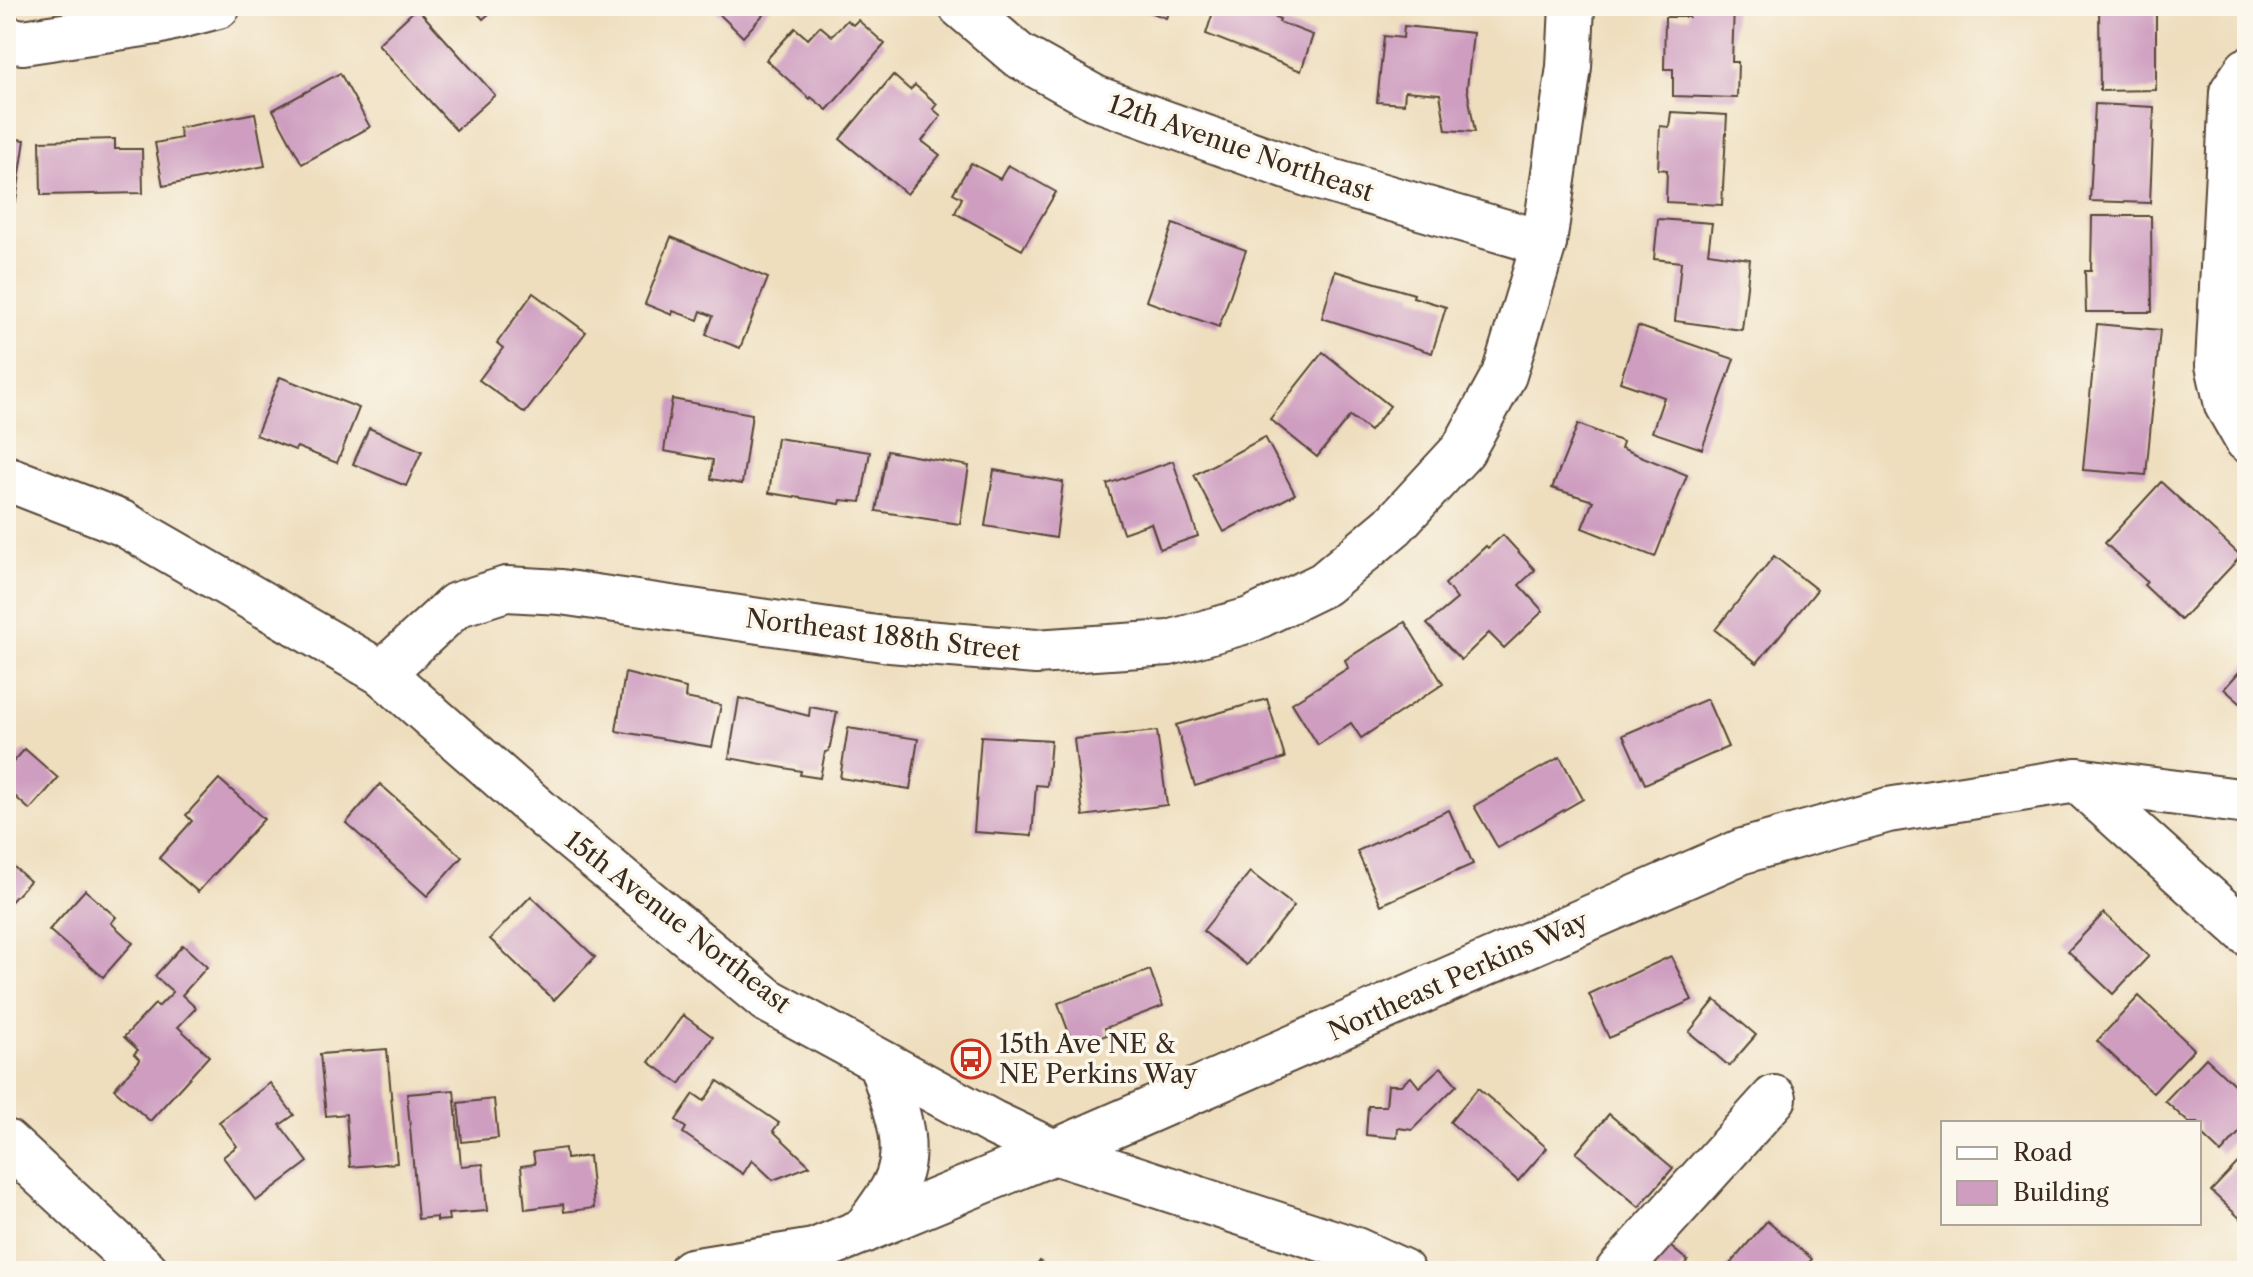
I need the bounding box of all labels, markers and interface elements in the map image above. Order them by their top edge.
street label: 12th Avenue Northeast [1104,88,1379,209]
street label: Northeast 188th Street [744,602,1023,668]
street label: 15th Avenue Northeast [559,824,798,1021]
street label: Northeast Perkins Way [1323,904,1593,1048]
place label: 15th Ave NE & NE Perkins Way [999,1028,1198,1090]
bus stop icon: 15th Ave NE & NE Perkins Way [950,1038,992,1080]
legend [1941,1121,2201,1225]
text: Road [2013,1138,2073,1167]
text: Building [2013,1178,2109,1207]

